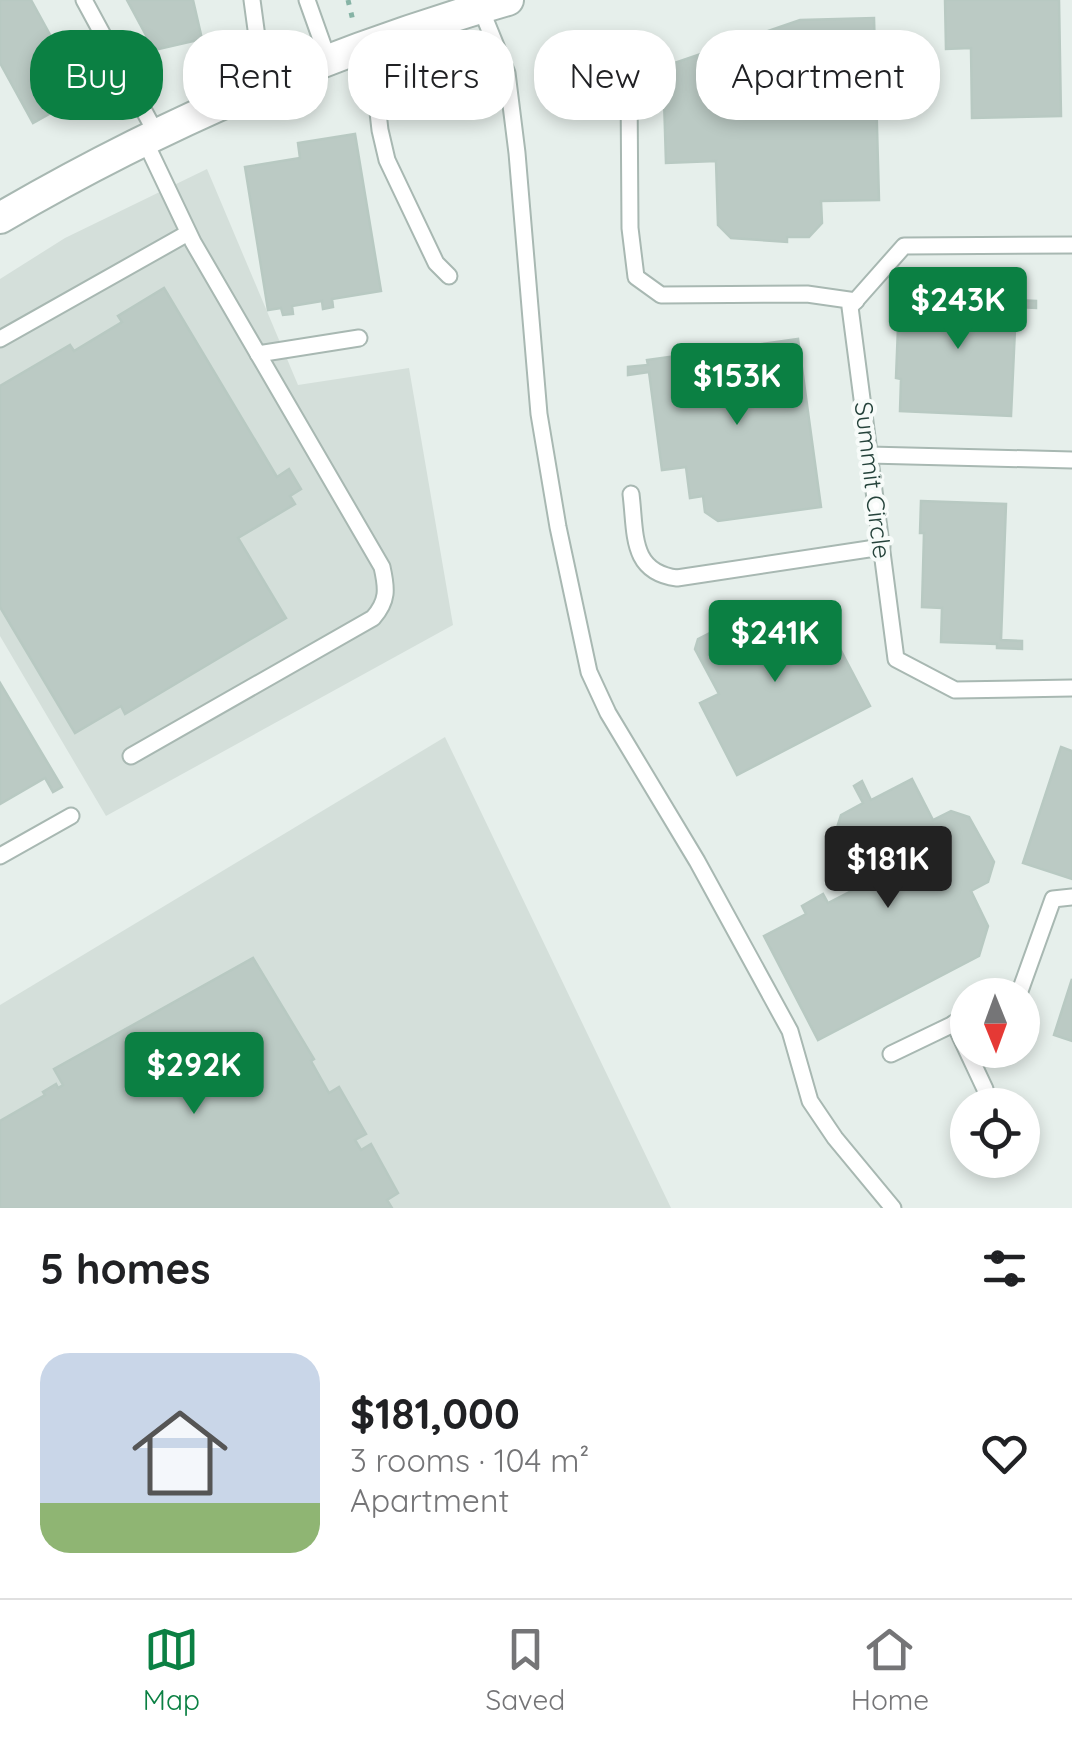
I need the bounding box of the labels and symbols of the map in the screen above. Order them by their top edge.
pin: $243K [888,267,1028,352]
pin: $153K [667,343,807,428]
street label: Summit Circle [848,400,898,560]
pin: $241K [705,600,845,685]
pin: $181K [818,826,958,911]
north arrow [950,978,1040,1068]
pin: $292K [124,1032,264,1117]

